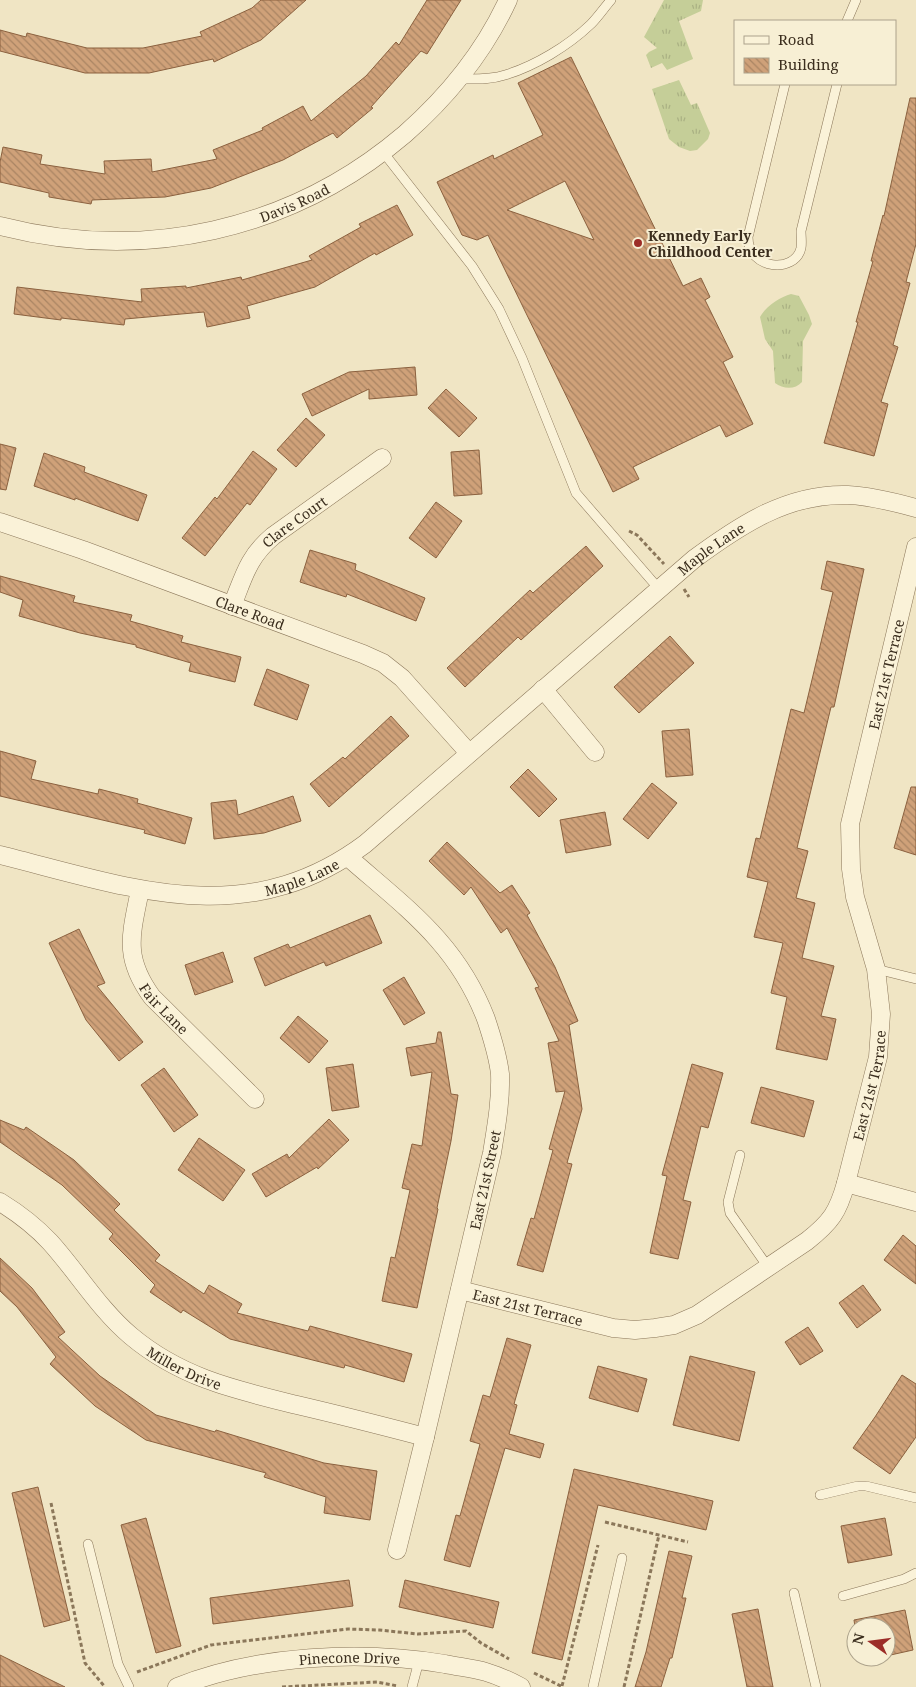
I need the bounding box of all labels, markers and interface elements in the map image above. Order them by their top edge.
legend [734,20,896,85]
text: Road [778,29,814,49]
text: Building [778,54,839,74]
street label: Davis Road [257,179,333,226]
place label: Kennedy Early Childhood Center [648,226,773,261]
marker: Kennedy Early Childhood Center [632,237,644,249]
street label: Clare Court [257,491,330,551]
street label: Maple Lane [673,518,748,579]
street label: Clare Road [213,591,288,634]
street label: East 21st Terrace [863,617,908,731]
street label: Maple Lane [263,854,342,900]
street label: Fair Lane [136,979,193,1038]
street label: East 21st Terrace [848,1029,889,1142]
street label: East 21st Street [465,1129,505,1231]
street label: East 21st Terrace [471,1284,585,1330]
street label: Miller Drive [143,1342,224,1394]
north arrow [846,1617,896,1667]
text: N [847,1631,868,1646]
street label: Pinecone Drive [298,1647,401,1669]

